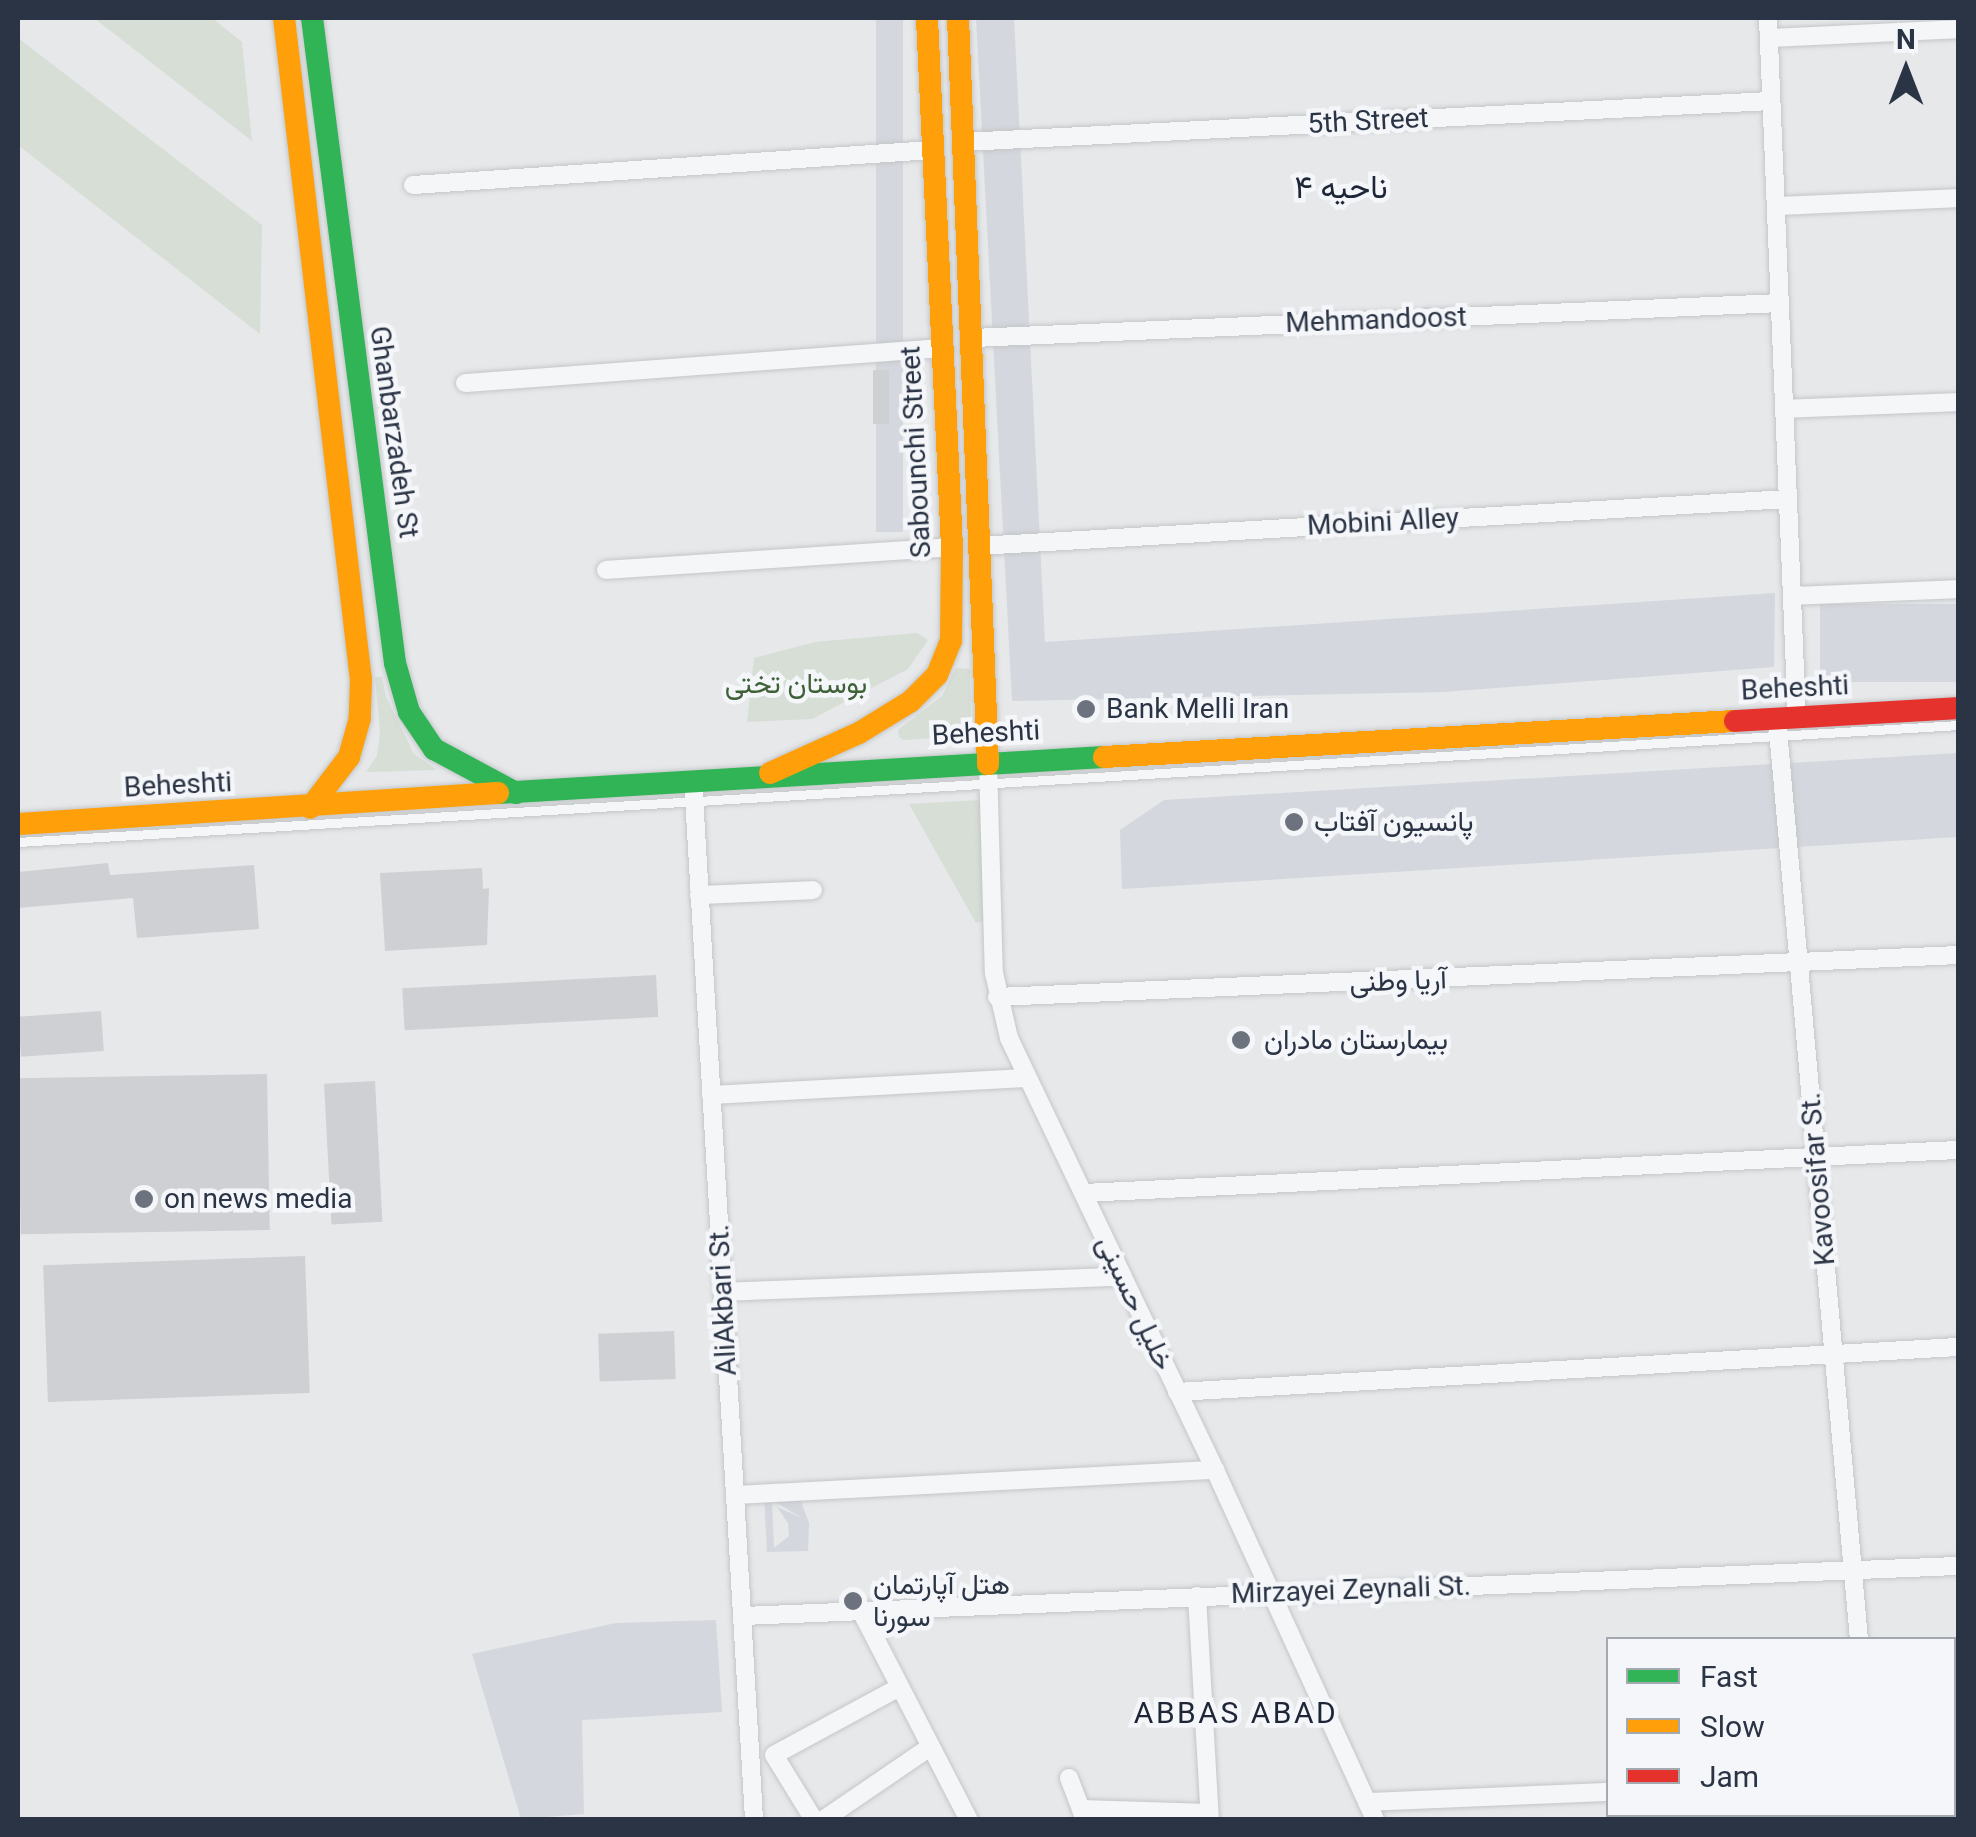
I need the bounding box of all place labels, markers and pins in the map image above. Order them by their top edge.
place label: Bank Melli Iran [1106,692,1289,726]
marker: Bank Melli Iran [1075,698,1097,720]
place label: پانسیون آفتاب [1314,805,1474,839]
marker: پانسیون آفتاب [1283,811,1305,833]
place label: بیمارستان مادران [1264,1023,1448,1057]
marker: بیمارستان مادران [1228,1027,1254,1053]
place label: on news media [164,1182,352,1216]
marker: on news media [133,1188,155,1210]
place label: هتل آپارتمان سورنا [873,1568,1010,1634]
marker: هتل آپارتمان سورنا [842,1590,864,1612]

